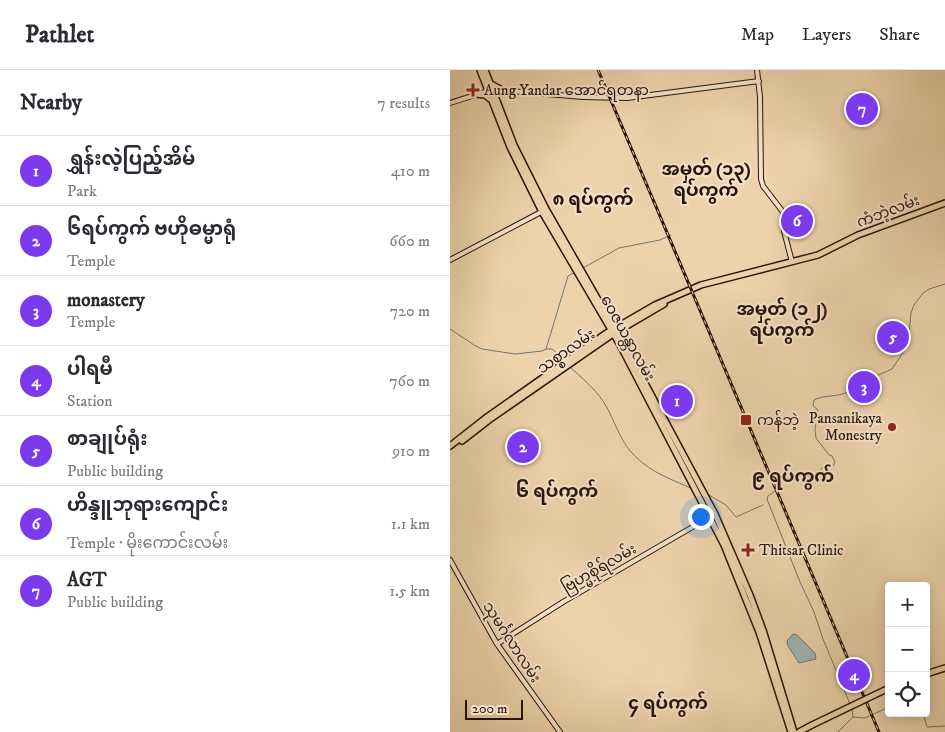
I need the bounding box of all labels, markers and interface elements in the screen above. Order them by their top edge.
text: Pathlet [25,20,94,50]
text: Map [741,24,774,46]
text: Layers [802,24,851,46]
text: Share [879,24,920,46]
place label: Aung Yandar အောင်ရတနာ [484,80,649,102]
marker: Aung Yandar အောင်ရတနာ [466,83,480,97]
text: Nearby [20,90,82,116]
pin: 7 [846,90,878,128]
text: 7 results [377,93,430,113]
text: ရွှန်းလဲ့ပြည့်အိမ် [67,148,195,171]
district label: အမှတ် (၁၃) ရပ်ကွက် [661,157,751,204]
text: 1 [33,161,39,181]
text: 410 m [391,161,430,181]
text: Park [67,181,97,201]
district label: ၈ ရပ်ကွက် [553,187,633,213]
street label: ကံဘဲ့လမ်း [854,190,922,232]
pin: 6 [781,202,813,240]
text: ၆ရပ်ကွက် ဗဟိုဓမ္မာရုံ [67,218,236,241]
text: 2 [32,231,40,251]
text: 660 m [389,231,430,251]
text: Temple [67,251,115,271]
text: monastery [67,289,145,312]
street label: ဝေဇယန္တာလမ်း [594,292,660,385]
district label: အမှတ် (၁၂) ရပ်ကွက် [737,297,827,344]
text: 3 [33,301,39,321]
text: 720 m [390,301,430,321]
text: Temple [67,312,115,332]
pin: 5 [877,318,909,356]
street label: သစ္စာလမ်း [533,324,600,380]
text: ပါရမီ [67,358,113,381]
pin: 3 [848,368,880,406]
text: 4 [31,371,41,391]
text: 760 m [389,371,430,391]
pin: 1 [661,382,693,420]
text: Station [67,391,113,411]
place label: Pansanikaya Monestry [809,409,883,445]
place label: ကန်ဘဲ့ [757,410,799,432]
marker: ကန်ဘဲ့ [739,413,753,427]
marker: Pansanikaya Monestry [886,421,898,433]
text: စာချုပ်ရုံး [67,428,147,451]
pin: 2 [507,428,539,466]
text: 5 [32,441,40,461]
text: 910 m [392,441,430,461]
text: Public building [67,461,163,481]
district label: ၉ ရပ်ကွက် [752,464,834,490]
district label: ၆ ရပ်ကွက် [516,479,598,505]
text: ဟိန္ဒူဘုရားကျောင်း [67,494,228,517]
your location [688,504,714,530]
text: 6 [32,514,40,534]
text: 1.1 km [391,514,430,534]
text: Temple · မိုးကောင်းလမ်း [67,533,228,553]
street label: ဗြဟ္မစိုရ်လမ်း [558,539,641,599]
place label: Thitsar Clinic [759,541,844,560]
marker: Thitsar Clinic [741,543,755,557]
text: AGT [67,569,107,592]
text: 7 [32,581,40,601]
text: 1.5 km [389,581,430,601]
map controls [885,582,930,717]
button: + [885,582,930,627]
text: Public building [67,592,163,612]
street label: သုမင်္ဂလာလမ်း [477,598,546,688]
button: − [885,627,930,672]
pin: 4 [838,656,870,694]
button: locate [885,672,930,717]
district label: ၄ ရပ်ကွက် [628,691,708,717]
scale bar [465,697,522,720]
text: 200 m [472,700,507,718]

